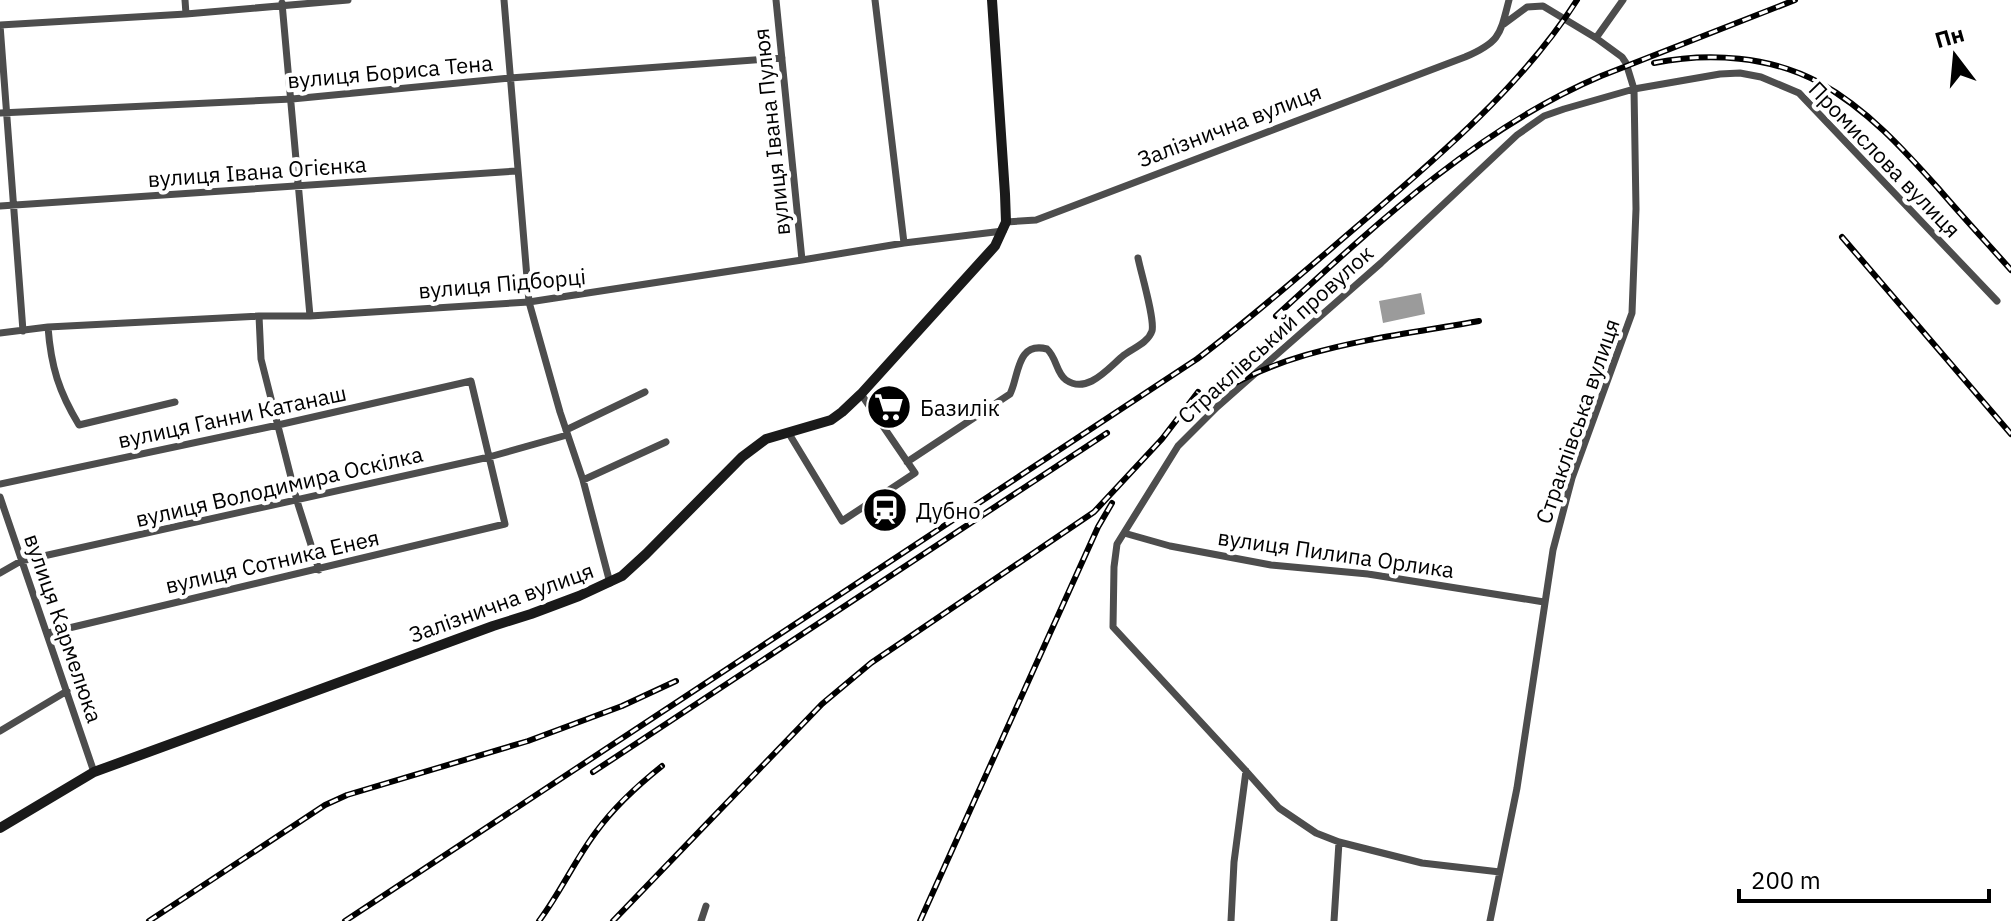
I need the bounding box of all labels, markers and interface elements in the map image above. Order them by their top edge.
north arrow [1915,16,1995,96]
text: Пн [1931,18,1967,54]
street label: вулиця Івана Пулюя [746,27,796,237]
street label: вулиця Бориса Тена [286,48,494,94]
street label: Промислова вулиця [1803,75,1967,243]
street label: Залізнична вулиця [1133,77,1325,173]
street label: вулиця Івана Огієнка [147,149,368,193]
street label: Страклівський провулок [1171,238,1379,430]
street label: вулиця Підборці [417,261,587,305]
street label: Страклівська вулиця [1528,315,1626,527]
street label: вулиця Ганни Катанаш [115,378,349,454]
supermarket icon: Базилік [865,383,913,431]
place label: Базилік [920,393,1000,422]
street label: вулиця Володимира Оскілка [133,439,426,533]
station icon: Дубно [861,486,909,534]
place label: Дубно [916,496,980,525]
street label: вулиця Сотника Енея [162,522,382,600]
street label: вулиця Пилипа Орлика [1216,522,1456,584]
street label: вулиця Кармелюка [18,530,110,726]
street label: Залізнична вулиця [405,555,597,649]
scale bar [1739,853,1989,903]
text: 200 m [1751,864,1821,896]

